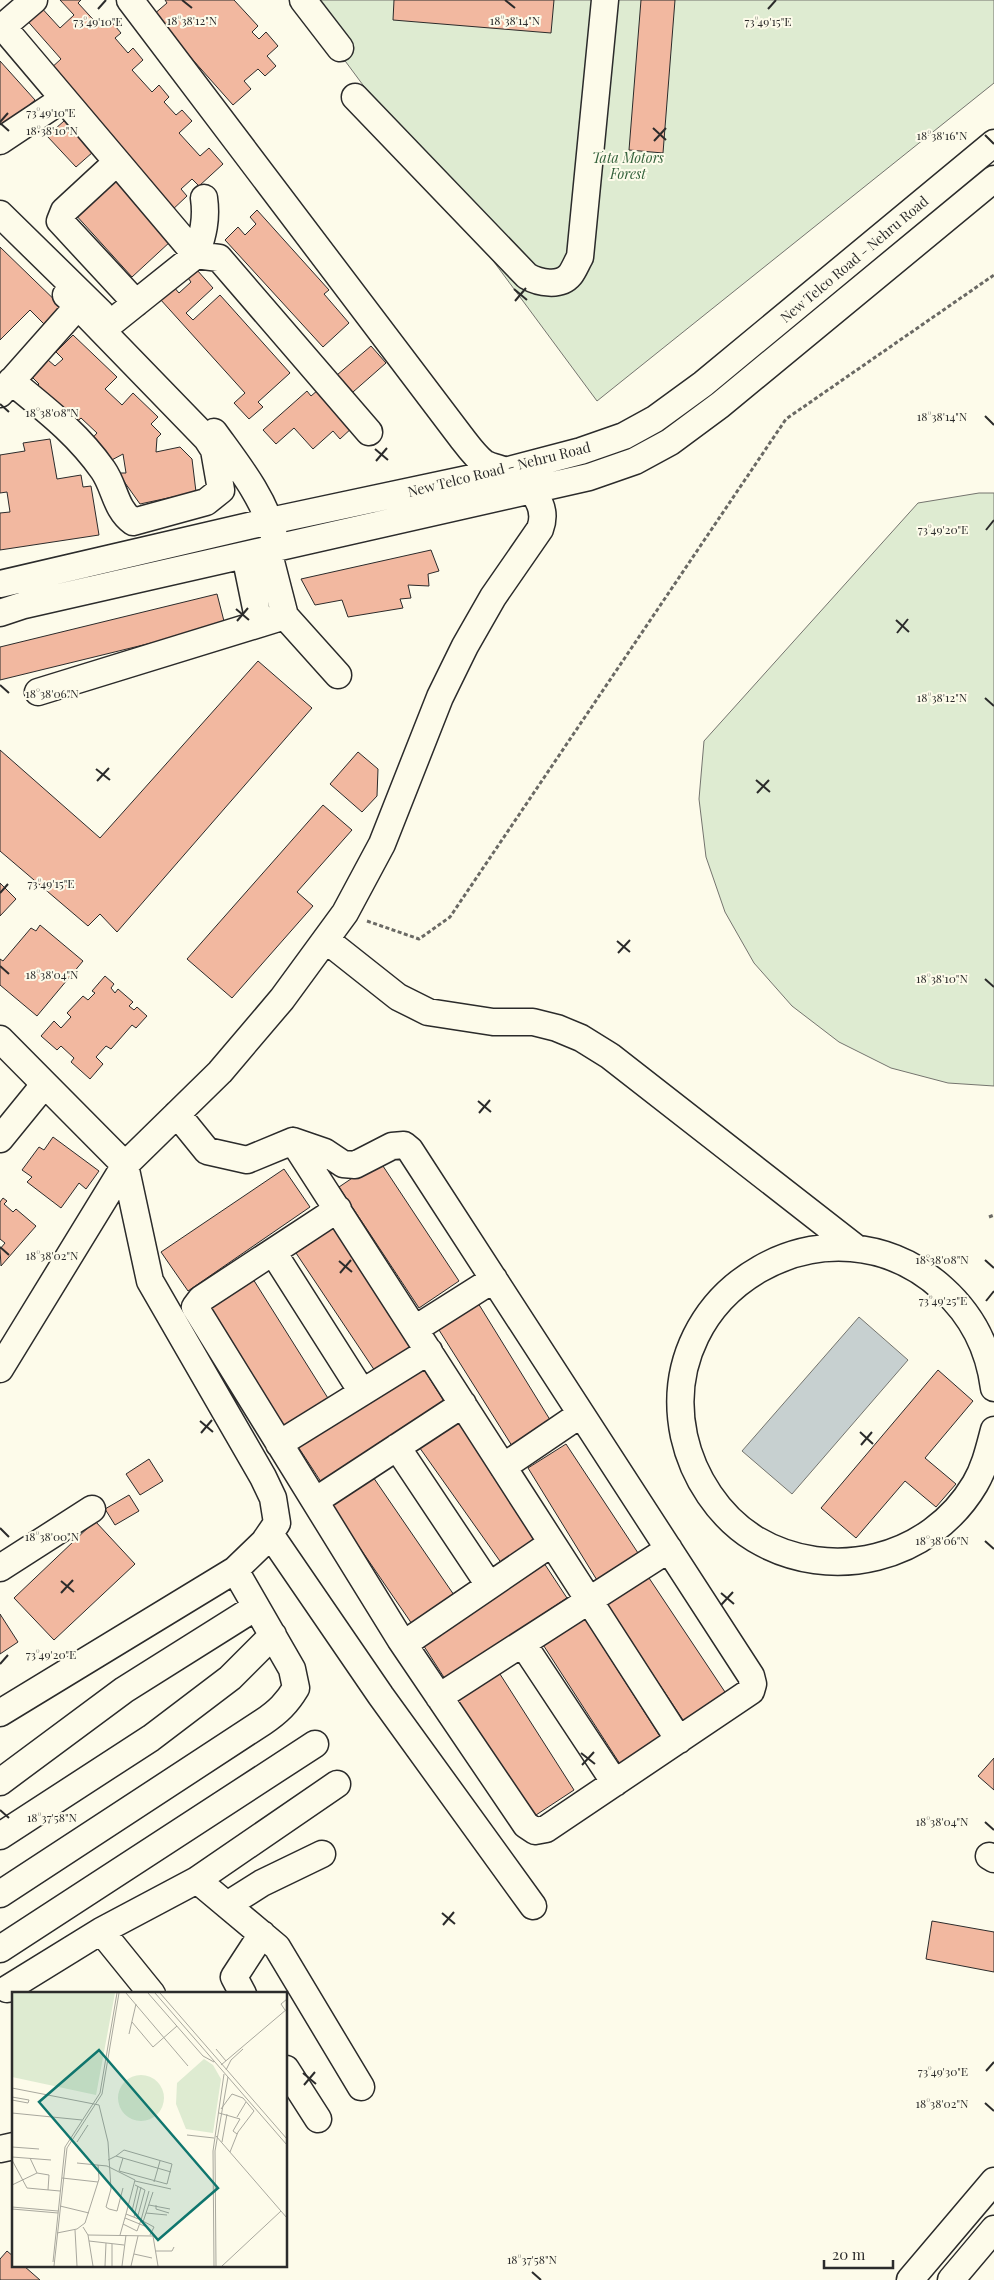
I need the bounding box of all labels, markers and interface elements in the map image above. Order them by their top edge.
text: 18°38'12"N [167,12,218,28]
text: 18°38'14"N [490,12,541,28]
text: 73°49'10"E [73,13,123,29]
text: 73°49'15"E [744,13,792,29]
text: 73°49'10"E [26,104,76,120]
text: 18°38'10"N [26,122,78,138]
text: 18°38'16"N [917,127,968,143]
park label: Tata Motors Forest [592,148,665,183]
street label: New Telco Road - Nehru Road [776,191,932,327]
text: 18°38'08"N [25,404,79,420]
text: 18°38'14"N [917,408,968,424]
street label: New Telco Road - Nehru Road [406,437,592,501]
text: 73°49'20"E [918,521,968,537]
text: 18°38'06"N [25,685,79,701]
text: 18°38'12"N [917,689,968,705]
text: 73°49'15"E [27,875,75,891]
text: 18°38'04"N [26,966,79,982]
text: 18°38'10"N [916,970,968,986]
text: 18°38'02"N [26,1247,79,1263]
text: 18°38'08"N [915,1251,969,1267]
text: 73°49'25"E [919,1292,967,1308]
text: 18°38'00"N [25,1528,80,1544]
text: 18°38'06"N [915,1532,969,1548]
text: 73°49'20"E [26,1646,76,1662]
text: 18°37'58"N [27,1809,78,1825]
text: 18°38'04"N [916,1813,969,1829]
inset map [12,1992,288,2268]
text: 73°49'30"E [918,2063,968,2079]
text: 18°38'02"N [916,2095,969,2111]
scale bar [824,2238,893,2270]
text: 20 m [832,2244,866,2264]
text: 18°37'58"N [507,2251,558,2267]

